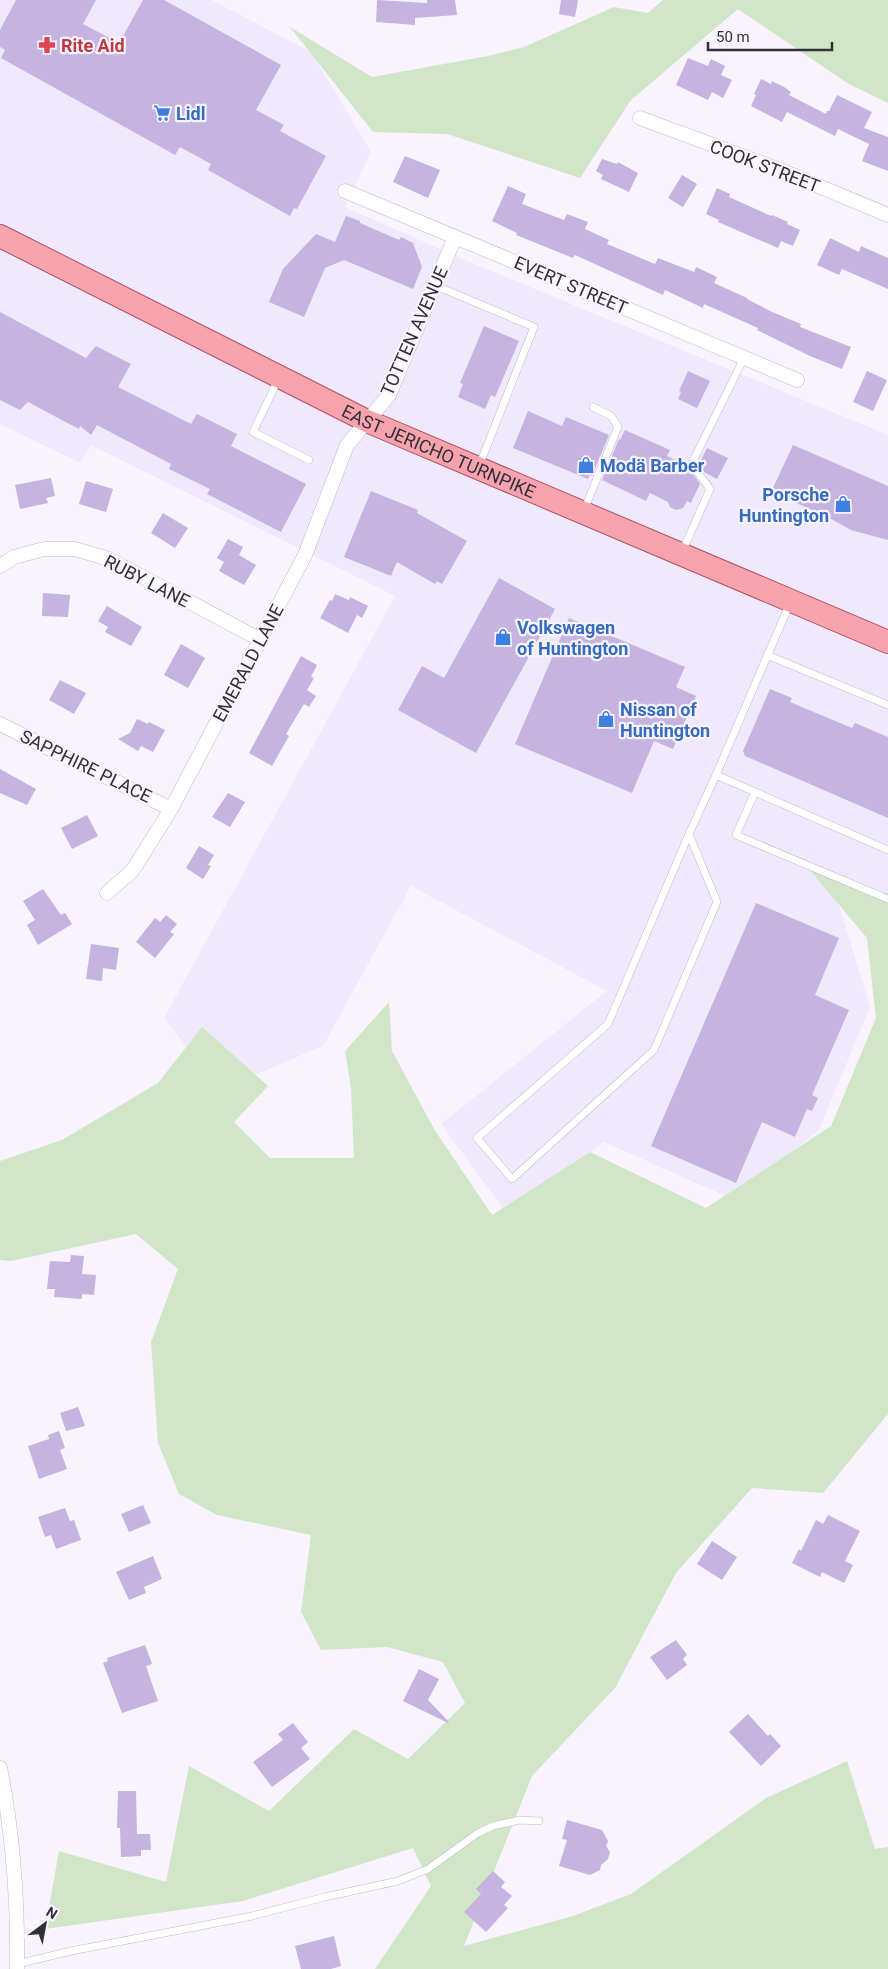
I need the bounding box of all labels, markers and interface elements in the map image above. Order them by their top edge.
scale bar [708,20,832,52]
text: 50 m [716,28,750,46]
pharmacy icon: Rite Aid [37,35,57,55]
place label: Rite Aid [61,35,125,56]
supermarket icon: Lidl [152,103,172,123]
place label: Lidl [176,103,205,124]
street label: COOK STREET [707,135,823,197]
street label: EVERT STREET [511,252,631,318]
street label: TOTTEN AVENUE [376,263,452,399]
street label: EAST JERICHO TURNPIKE [339,400,539,502]
shop icon: Modä Barber [576,455,596,475]
place label: Modä Barber [600,455,705,476]
place label: Porsche Huntington [739,484,829,526]
shop icon: Porsche Huntington [833,494,853,514]
street label: RUBY LANE [101,550,193,612]
street label: EMERALD LANE [208,601,288,725]
place label: Volkswagen of Huntington [517,617,628,659]
shop icon: Volkswagen of Huntington [493,627,513,647]
place label: Nissan of Huntington [620,699,710,741]
shop icon: Nissan of Huntington [596,709,616,729]
street label: SAPPHIRE PLACE [17,725,155,807]
north arrow [20,1899,70,1949]
text: N [43,1904,60,1922]

